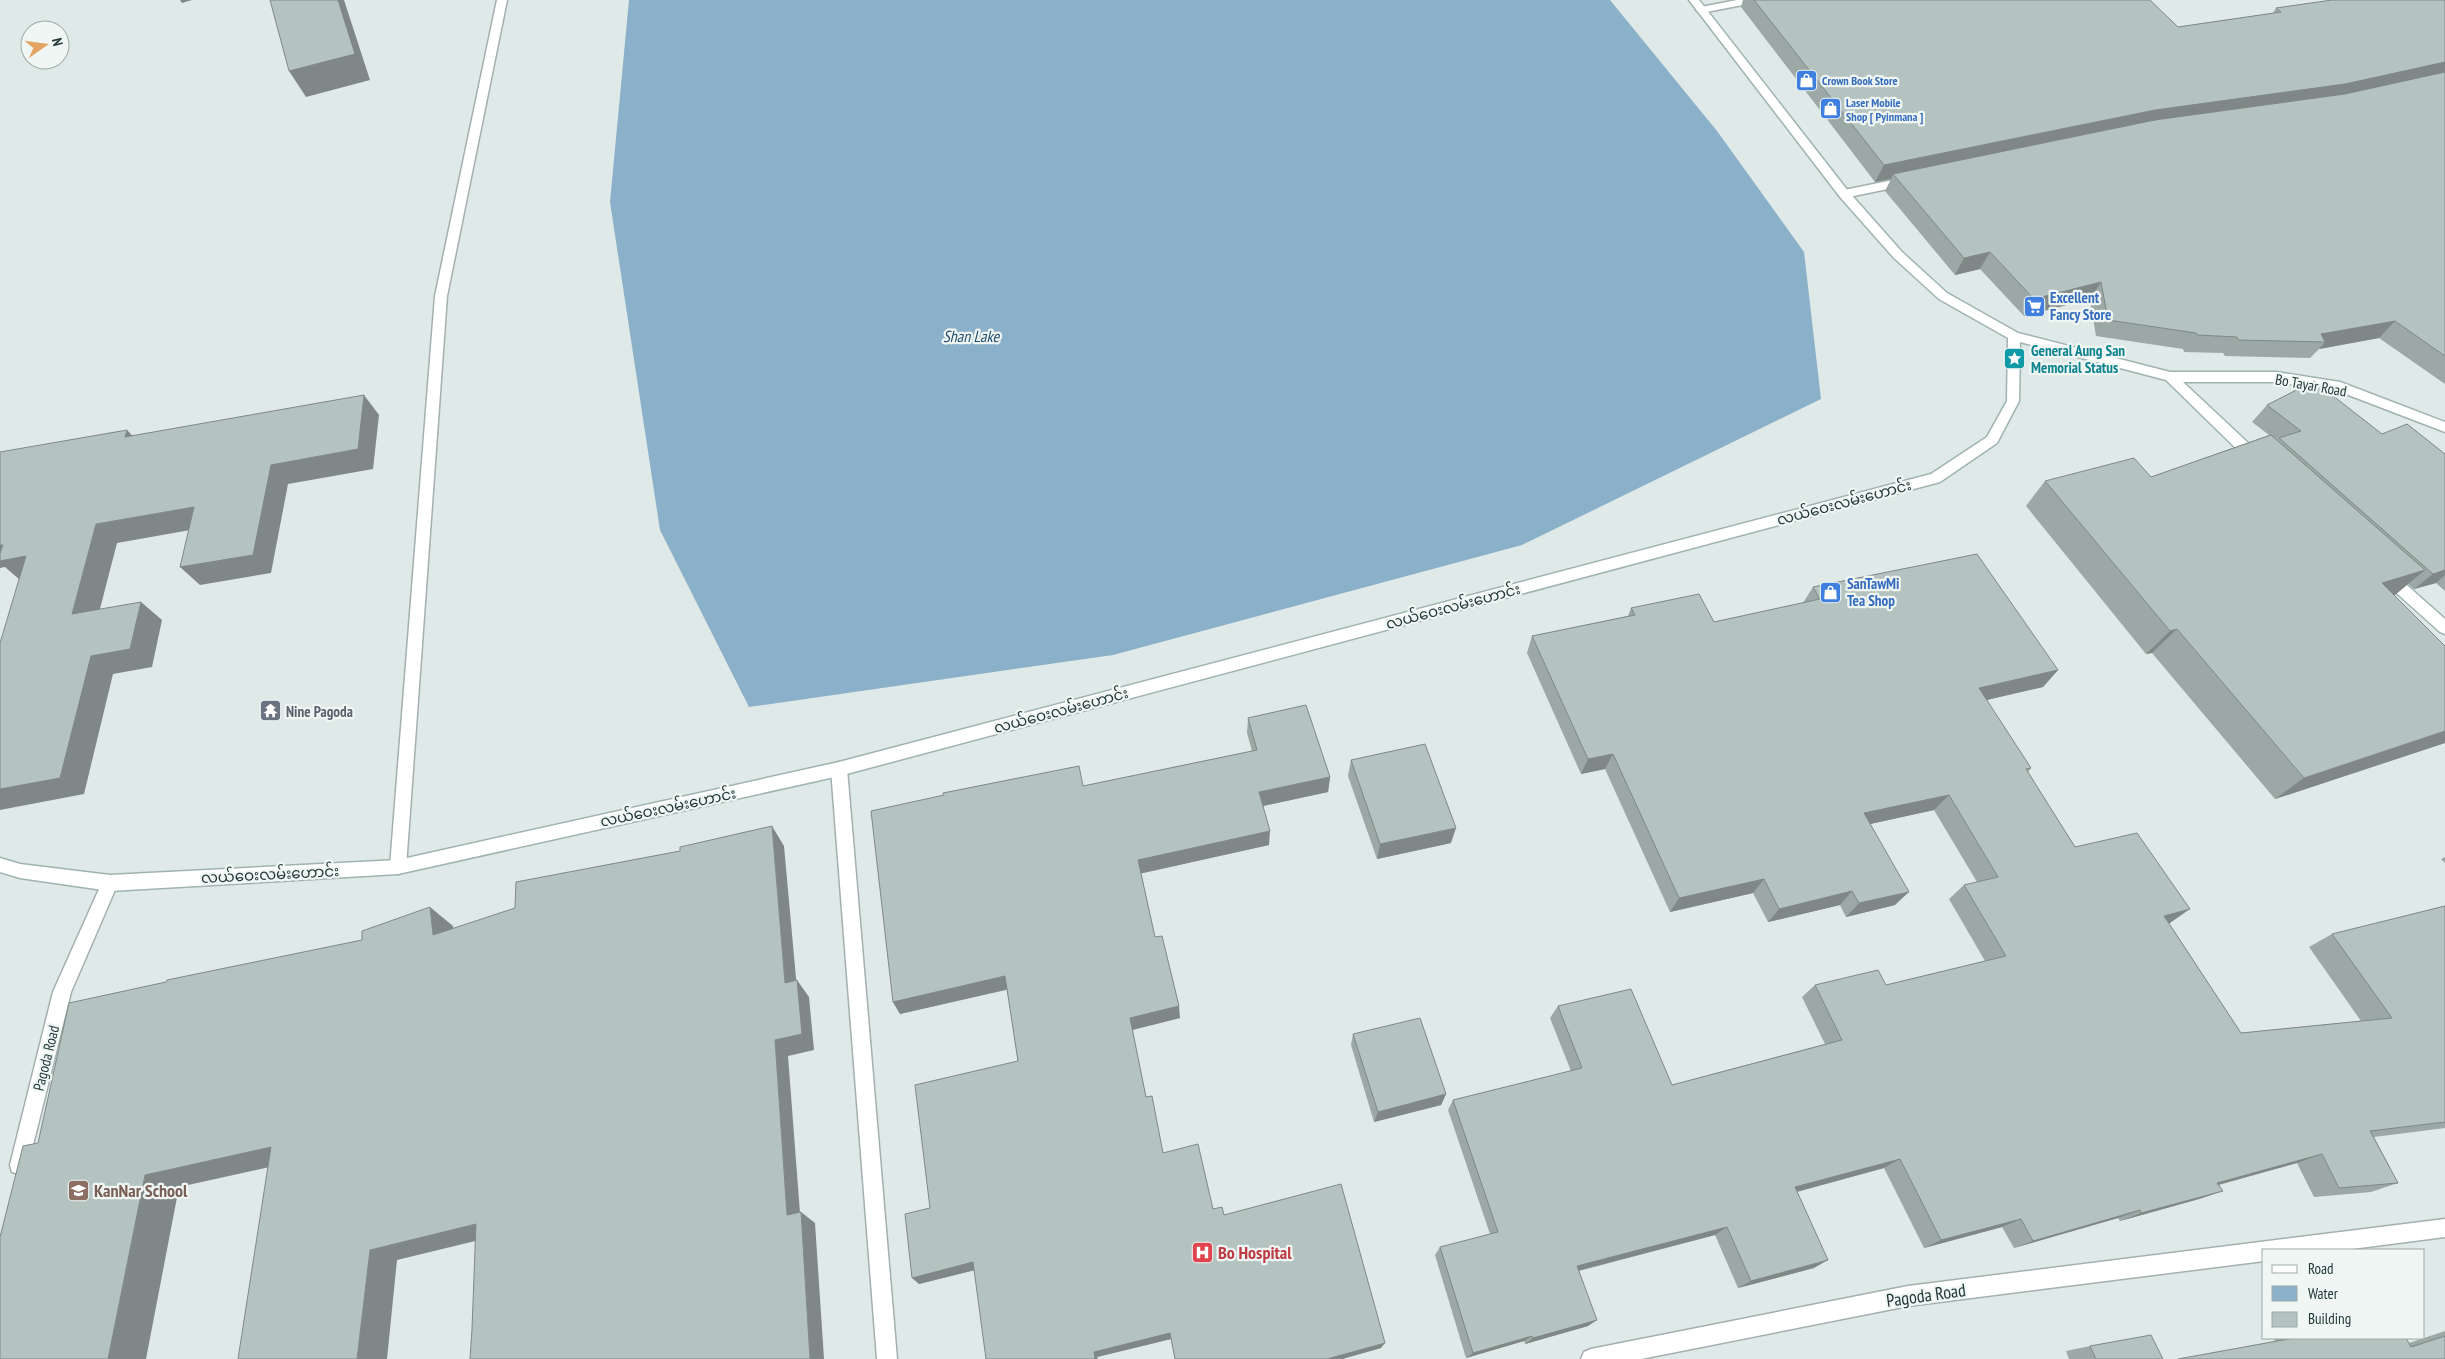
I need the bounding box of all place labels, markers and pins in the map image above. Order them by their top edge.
shop icon: Crown Book Store [1794,68,1818,92]
place label: Crown Book Store [1822,73,1898,88]
place label: Laser Mobile Shop [ Pyinmana ] [1846,95,1923,125]
shop icon: Laser Mobile Shop [ Pyinmana ] [1818,97,1842,121]
place label: Excellent Fancy Store [2050,288,2111,324]
supermarket icon: Excellent Fancy Store [2022,294,2046,318]
place label: General Aung San Memorial Status [2031,341,2125,377]
place icon: General Aung San Memorial Status [2003,347,2027,371]
place label: SanTawMi Tea Shop [1847,574,1899,610]
shop icon: SanTawMi Tea Shop [1819,580,1843,604]
temple icon: Nine Pagoda [258,699,282,723]
place label: Nine Pagoda [286,702,353,721]
school or university icon: KanNar School [66,1178,90,1202]
place label: KanNar School [94,1179,188,1202]
hospital icon: Bo Hospital [1190,1240,1214,1264]
place label: Bo Hospital [1218,1241,1292,1264]

